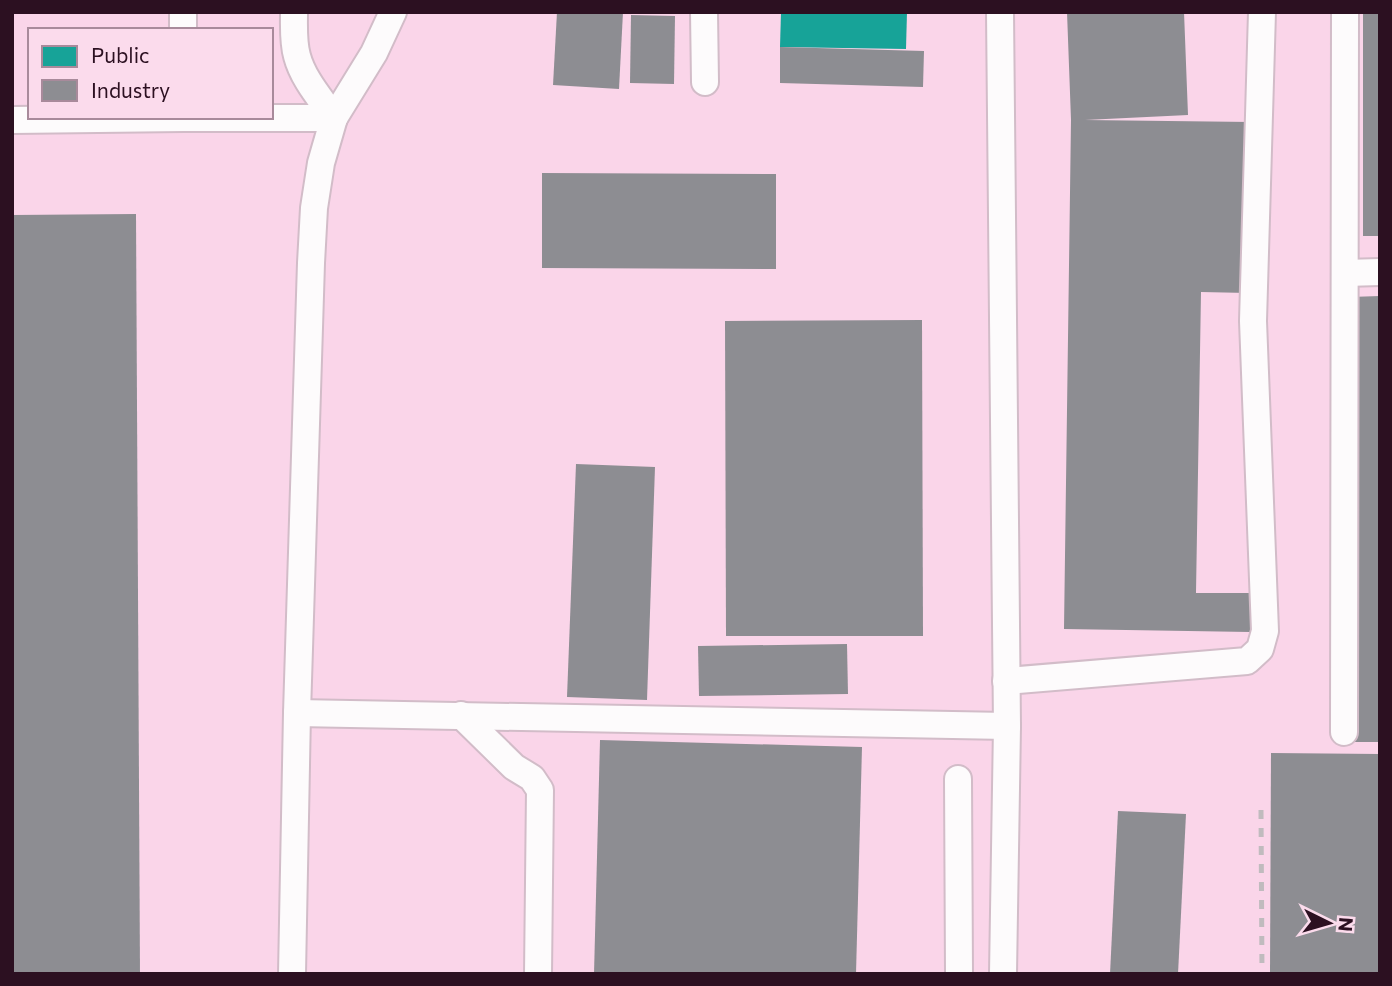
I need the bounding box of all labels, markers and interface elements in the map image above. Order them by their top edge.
legend [28,28,273,119]
text: Public [91,42,149,67]
text: Industry [91,77,170,102]
north arrow [1294,888,1364,958]
text: N [1334,916,1359,933]

